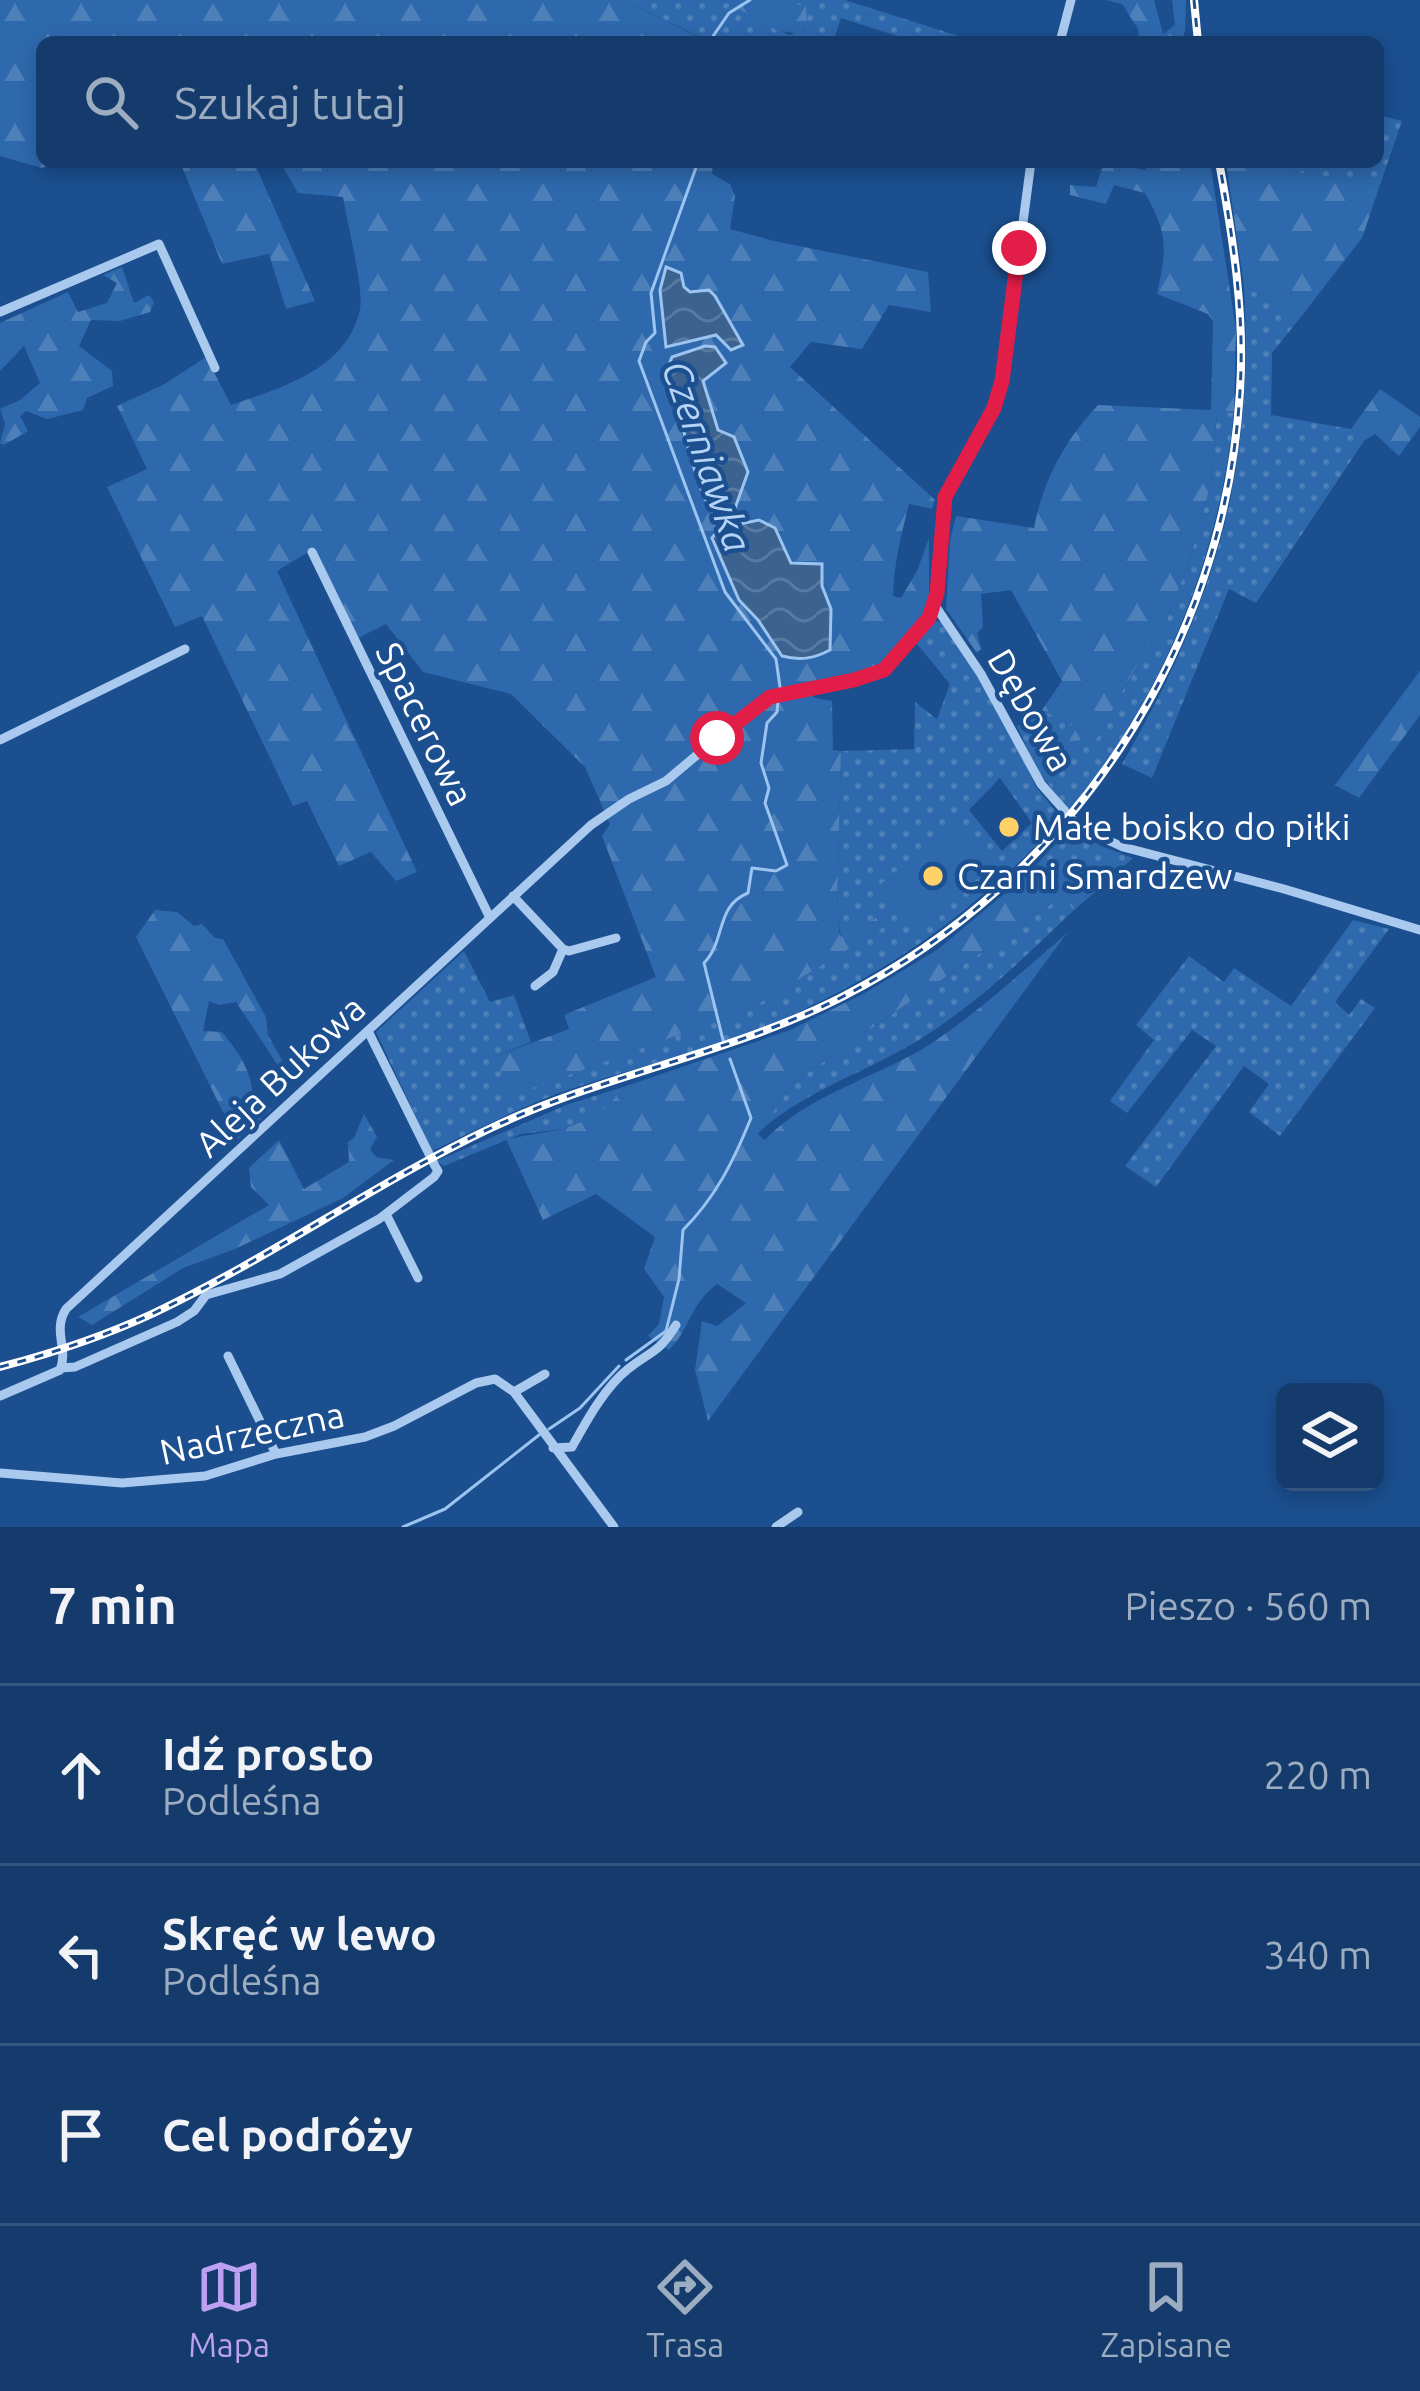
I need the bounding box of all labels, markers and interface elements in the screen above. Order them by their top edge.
search box [36,36,1384,168]
icon: search [78,69,144,135]
text: Szukaj tutaj [174,77,406,128]
route end [992,221,1046,275]
water label: Czerniawka [655,354,760,557]
street label: Spacerowa [368,636,482,812]
street label: Dębowa [980,642,1083,778]
route start [690,711,744,765]
place label: Małe boisko do piłki [1033,806,1350,847]
marker: Małe boisko do piłki [996,814,1022,840]
place label: Czarni Smardzew [957,855,1233,896]
marker: Czarni Smardzew [920,863,946,889]
street label: Aleja Bukowa [187,987,373,1164]
map controls [1276,1383,1384,1491]
button: layers [1276,1383,1384,1491]
street label: Nadrzeczna [156,1393,348,1472]
text: 7 min [48,1576,177,1634]
text: Pieszo · 560 m [1124,1584,1372,1627]
text: Idź prosto [162,1728,374,1779]
icon: ahead [48,1742,114,1808]
text: 220 m [1263,1753,1372,1796]
text: Podleśna [162,1779,322,1822]
text: Skręć w lewo [162,1908,437,1959]
icon: left [48,1922,114,1988]
text: 340 m [1263,1933,1372,1976]
text: Podleśna [162,1959,322,2002]
icon: arrive [48,2102,114,2168]
text: Cel podróży [162,2109,413,2160]
tab: Mapa [188,2254,270,2363]
tab: Trasa [646,2254,724,2363]
tab: Zapisane [1101,2254,1232,2363]

